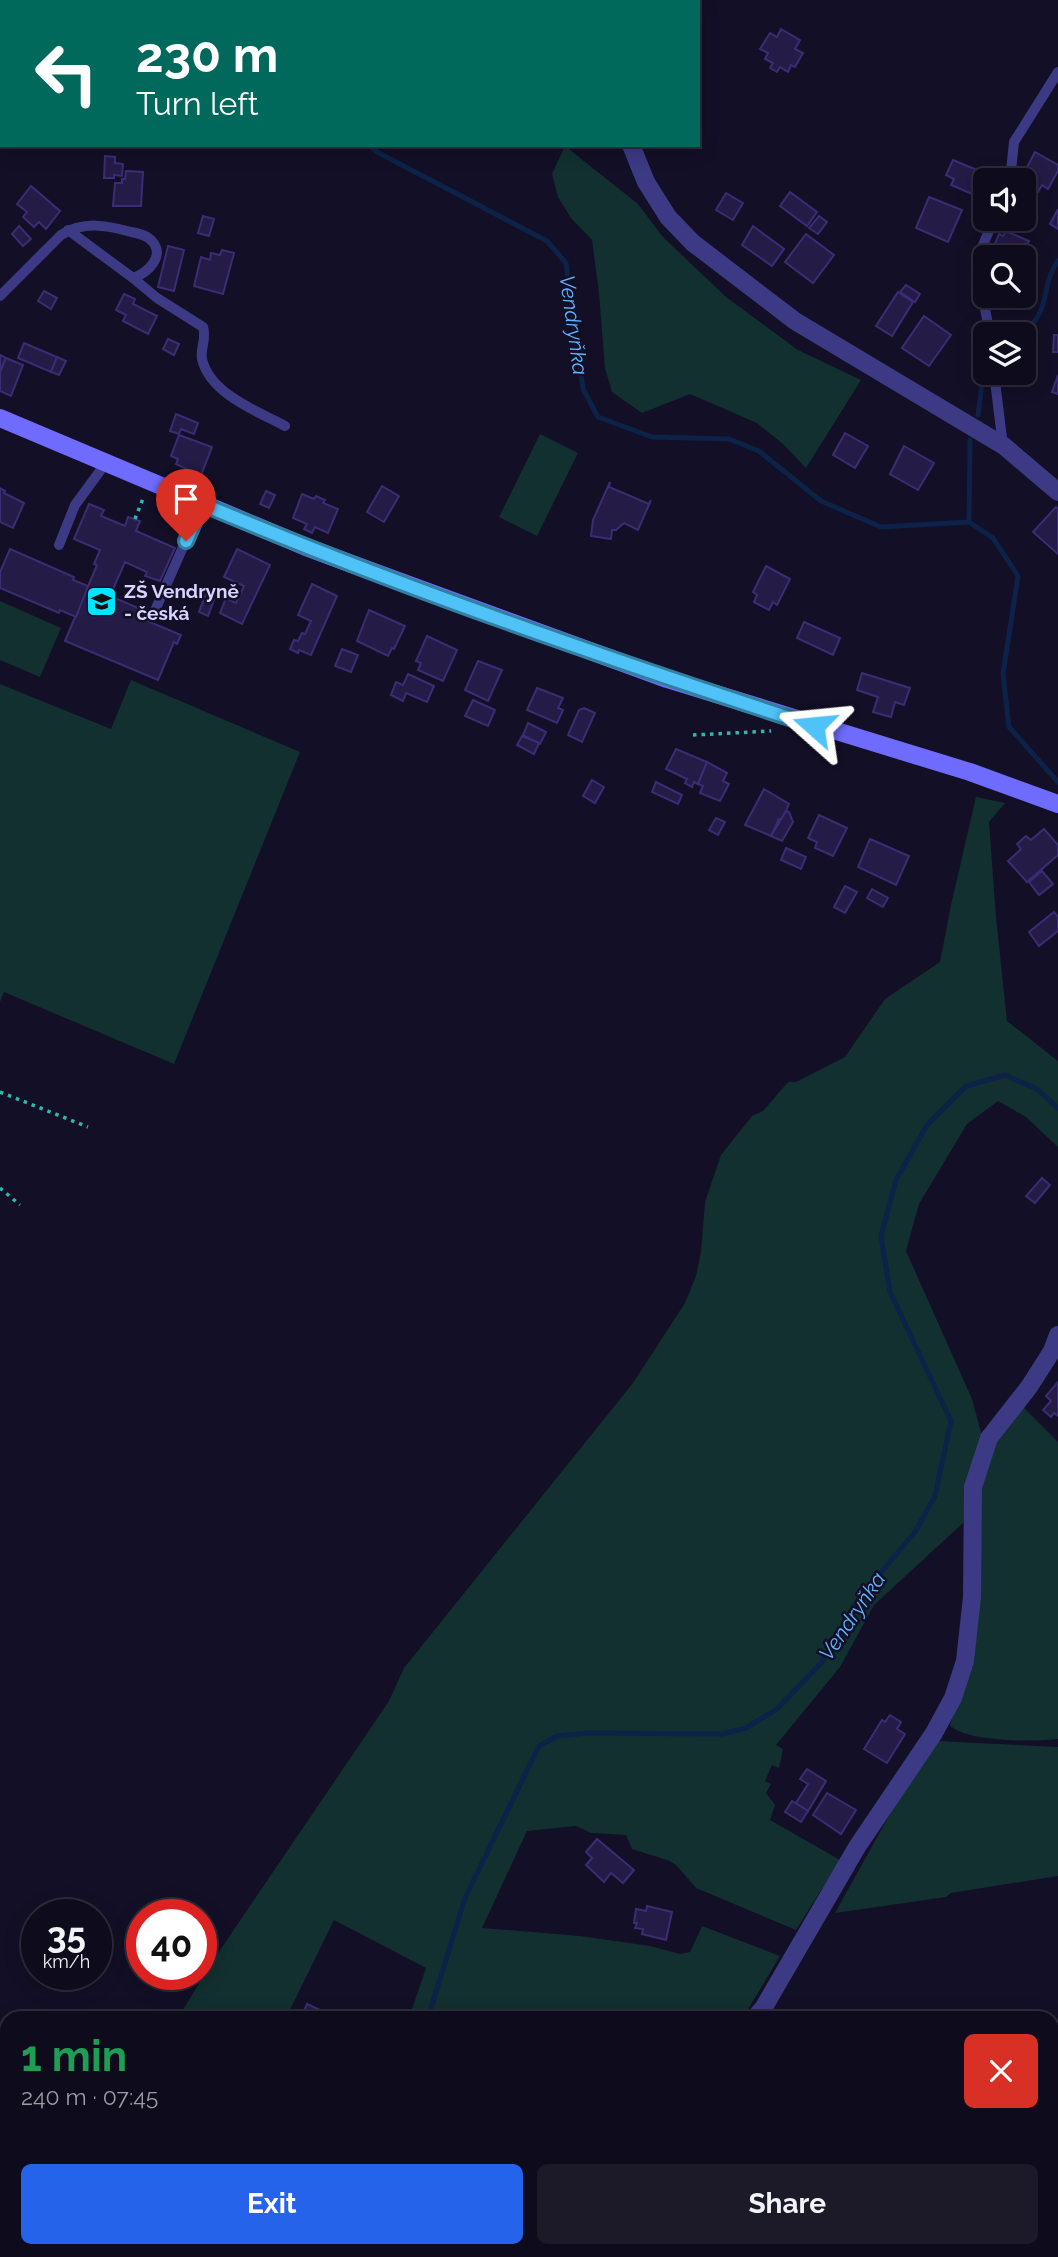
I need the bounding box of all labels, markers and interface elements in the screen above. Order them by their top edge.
text: 230 m [136,26,278,83]
icon: left [21,28,112,119]
text: Turn left [136,85,258,122]
map controls [973,168,1036,385]
button: sound [973,168,1036,231]
button: search [973,245,1036,308]
water label: Vendryňka [555,273,593,377]
button: layers [973,322,1036,385]
pin [156,469,216,541]
icon: arrive [167,480,205,518]
place label: ZŠ Vendryně - česká [124,580,239,624]
school or university icon: ZŠ Vendryně - česká [84,585,118,619]
position arrow [777,689,851,763]
water label: Vendryňka [813,1567,891,1665]
speed limit sign: 40 [126,1899,217,1990]
text: 35 [47,1915,86,1956]
text: km/h [43,1951,90,1972]
text: 1 min [21,2032,127,2081]
button: close [964,2034,1038,2108]
text: 240 m · 07:45 [21,2083,158,2110]
button: Exit [21,2164,523,2244]
button: Share [537,2164,1038,2244]

